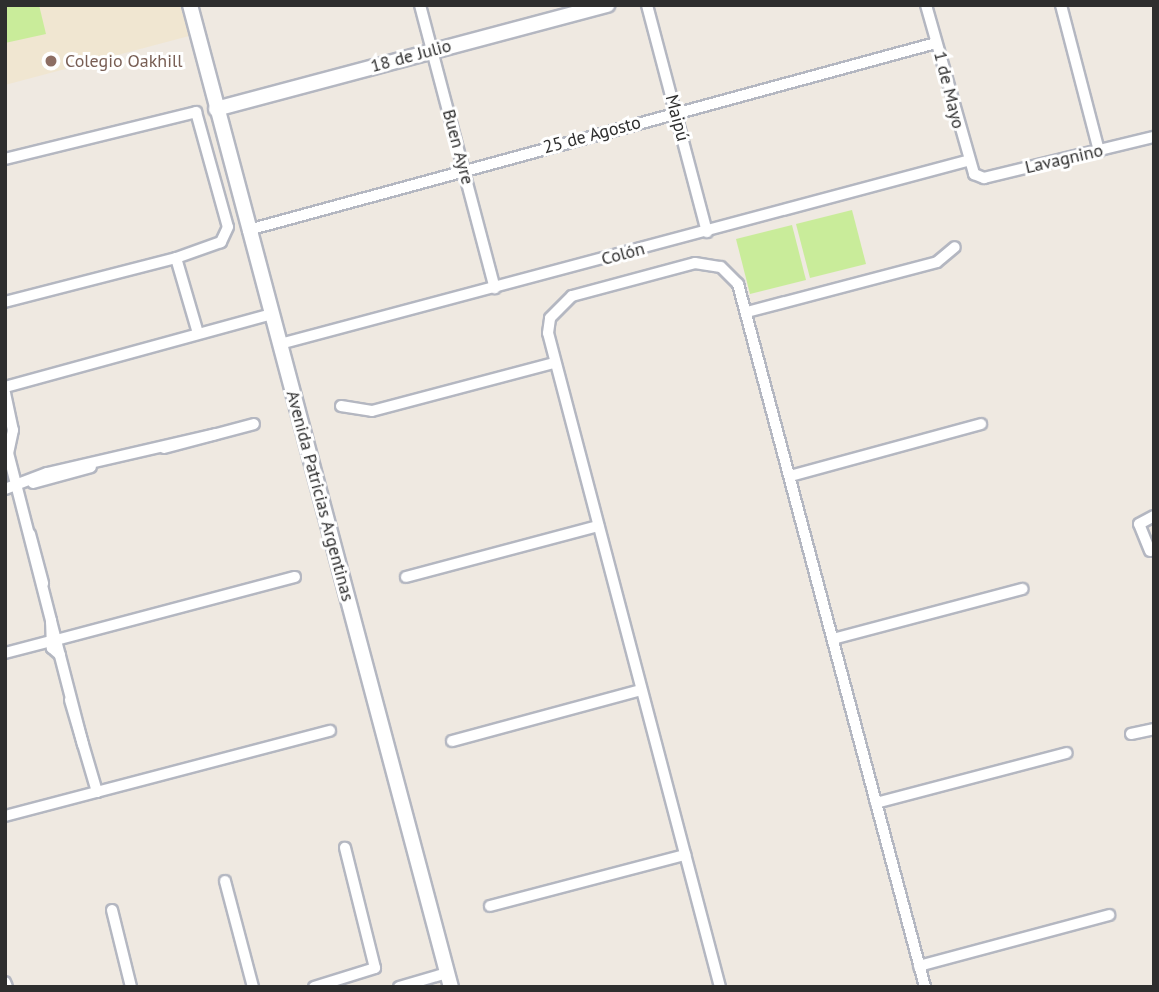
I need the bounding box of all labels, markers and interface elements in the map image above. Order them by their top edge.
street label: 18 de Julio [368,35,454,77]
street label: 1 de Mayo [929,49,969,131]
place label: Colegio Oakhill [65,50,182,72]
marker: Colegio Oakhill [43,53,59,69]
street label: Maipú [660,92,694,144]
street label: Buen Ayre [438,107,478,187]
street label: 25 de Agosto [541,112,643,158]
street label: Lavagnino [1023,140,1105,178]
street label: Colón [599,238,647,270]
street label: Avenida Patricias Argentinas [281,388,359,604]

